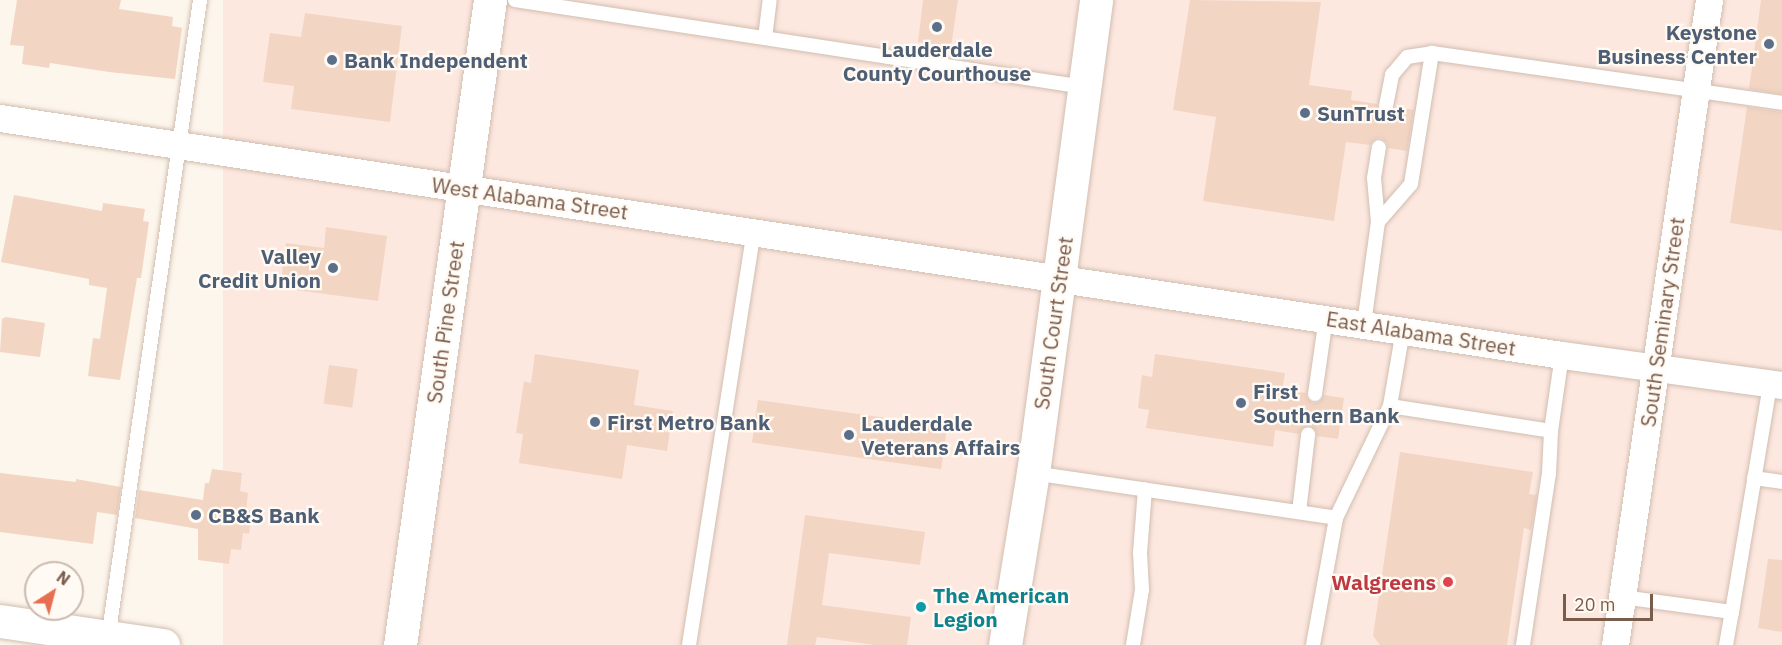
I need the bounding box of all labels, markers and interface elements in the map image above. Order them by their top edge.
place label: Keystone Business Center [1597,19,1757,69]
marker: Lauderdale County Courthouse [930,20,944,34]
place label: Lauderdale County Courthouse [843,36,1031,86]
marker: Keystone Business Center [1762,37,1776,51]
place label: Bank Independent [344,47,528,73]
marker: Bank Independent [325,53,339,67]
place label: SunTrust [1317,100,1405,126]
marker: SunTrust [1298,106,1312,120]
street label: West Alabama Street [430,172,630,224]
street label: South Seminary Street [1635,215,1689,429]
street label: South Court Street [1028,235,1078,411]
street label: South Pine Street [421,239,469,405]
place label: Valley Credit Union [198,243,321,293]
marker: Valley Credit Union [326,261,340,275]
street label: East Alabama Street [1324,306,1518,360]
place label: First Southern Bank [1253,378,1399,428]
marker: First Southern Bank [1234,396,1248,410]
place label: First Metro Bank [607,409,770,435]
place label: Lauderdale Veterans Affairs [861,410,1020,460]
marker: First Metro Bank [588,415,602,429]
marker: Lauderdale Veterans Affairs [842,428,856,442]
place label: CB&S Bank [208,502,319,528]
marker: CB&S Bank [189,508,203,522]
north arrow [24,561,84,621]
text: N [53,567,74,590]
place label: Walgreens [1331,569,1436,595]
marker: Walgreens [1441,575,1455,589]
place label: The American Legion [933,582,1069,632]
scale bar [1566,582,1656,620]
text: 20 m [1574,593,1616,616]
marker: The American Legion [914,600,928,614]

